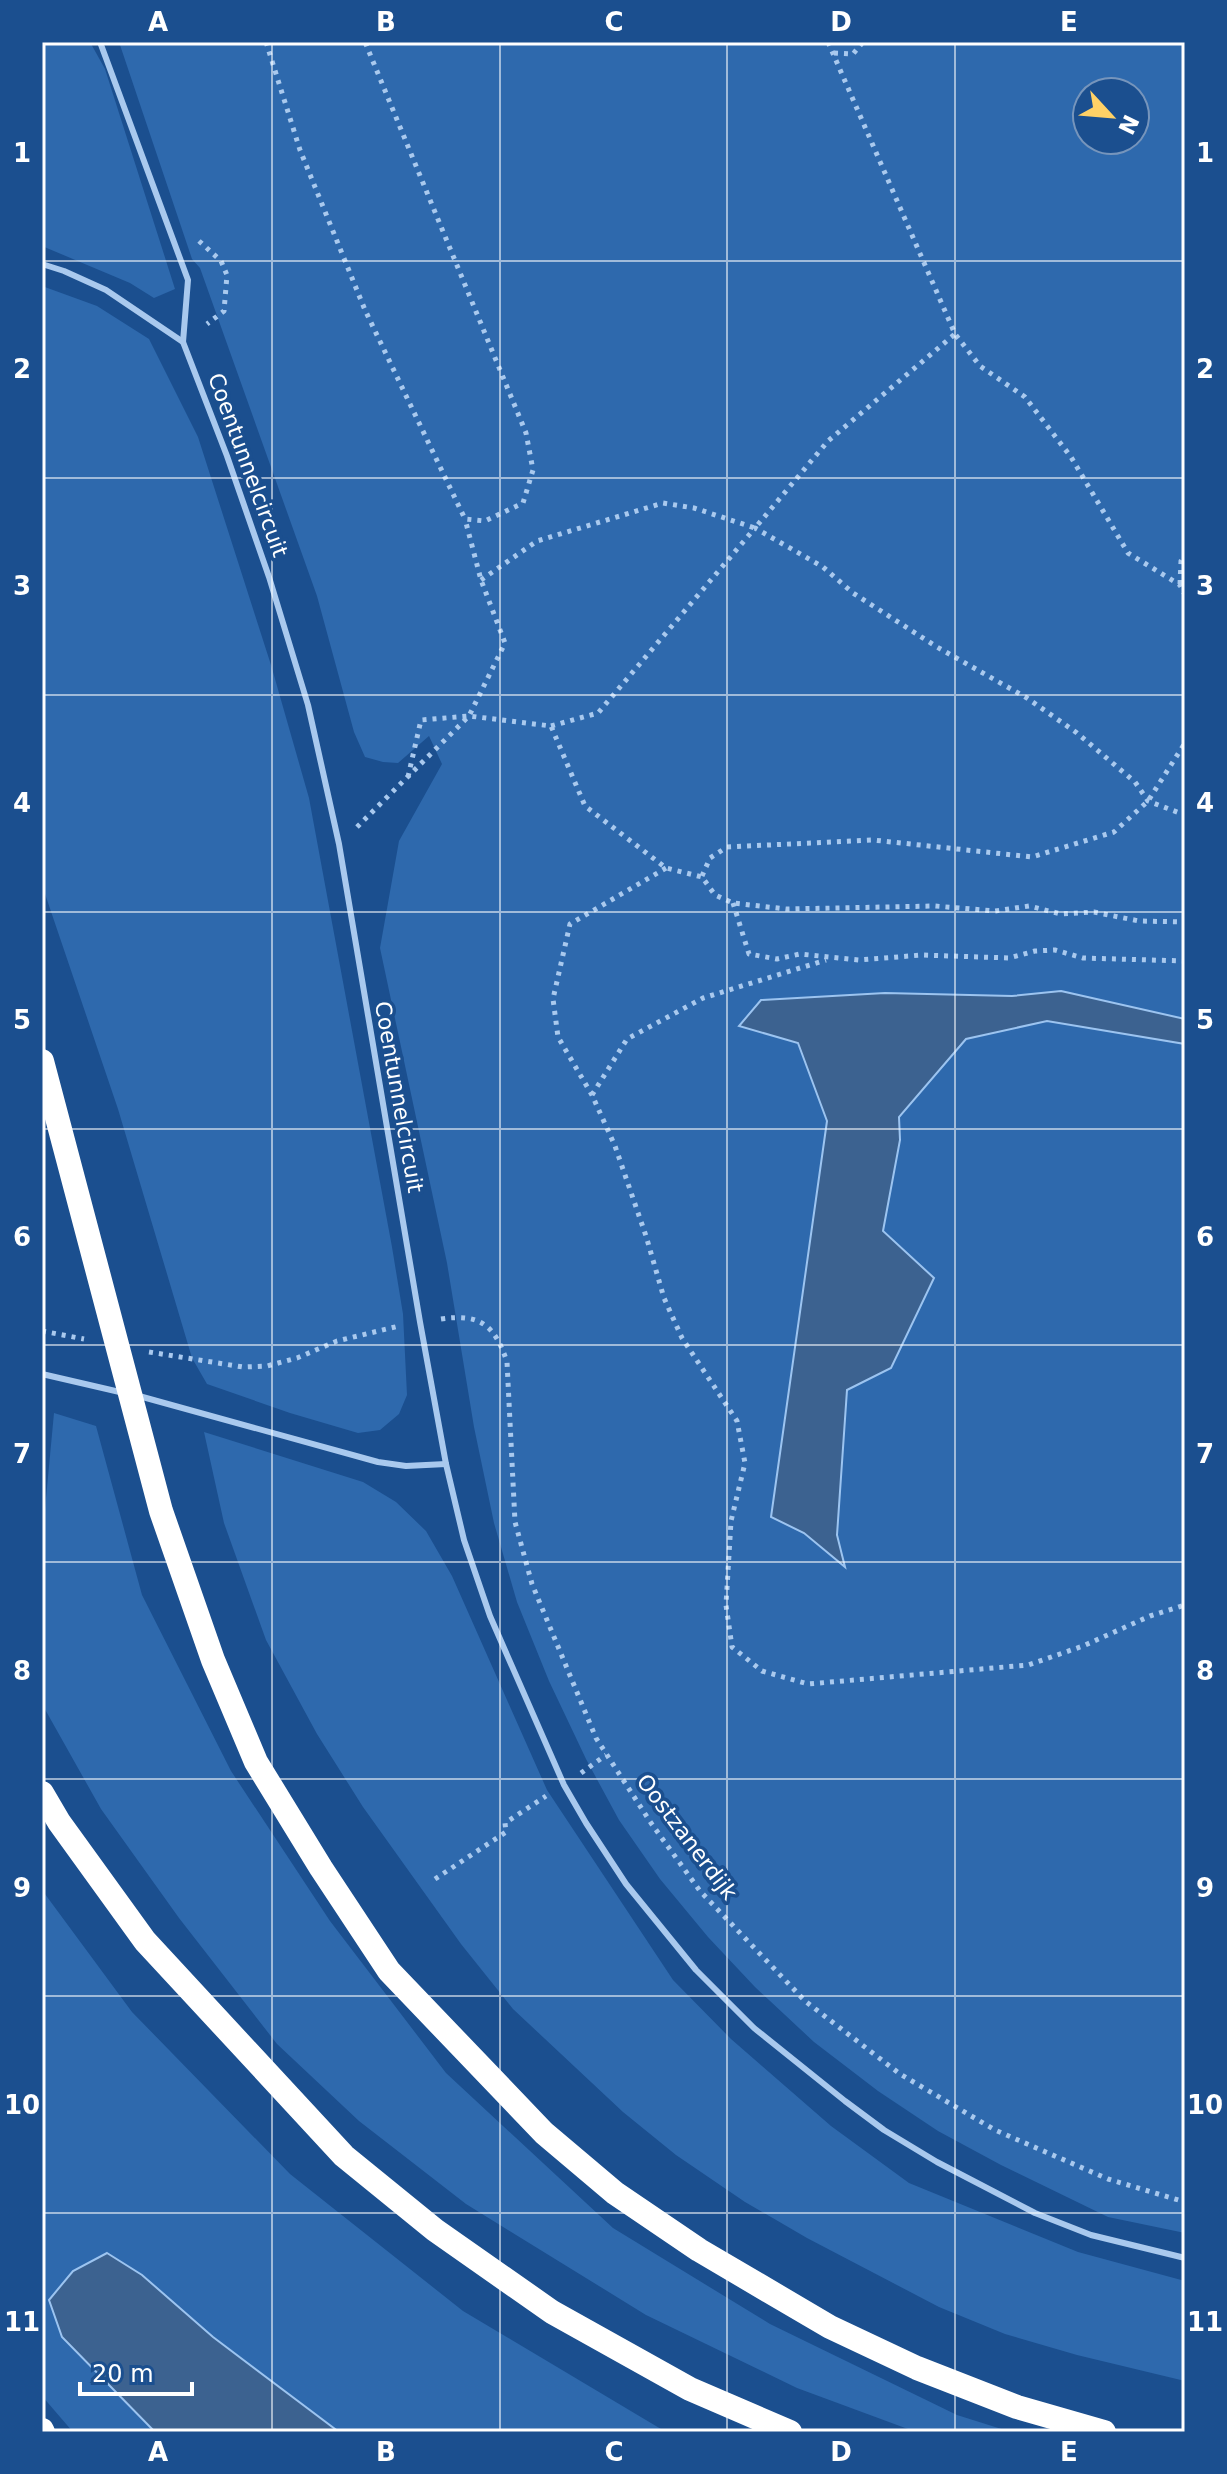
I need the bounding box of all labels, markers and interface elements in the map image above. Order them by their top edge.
text: A [148,7,168,37]
text: B [376,7,396,37]
text: C [604,7,624,37]
text: D [830,7,852,37]
text: E [1060,7,1078,37]
north arrow [1071,76,1151,156]
text: N [1113,111,1144,138]
text: 1 [13,138,31,168]
text: 1 [1196,138,1214,168]
text: 2 [13,354,31,384]
text: 2 [1196,354,1214,384]
street label: Coentunnelcircuit [203,370,293,561]
text: 3 [13,571,31,601]
text: 3 [1196,571,1214,601]
text: 4 [13,788,31,818]
text: 4 [1196,788,1214,818]
street label: Coentunnelcircuit [370,999,428,1195]
text: 5 [13,1005,31,1035]
text: 5 [1196,1005,1214,1035]
text: 6 [13,1222,31,1252]
text: 6 [1196,1222,1214,1252]
text: 7 [13,1439,31,1469]
text: 7 [1196,1439,1214,1469]
text: 8 [13,1656,31,1686]
text: 8 [1196,1656,1214,1686]
street label: Oostzanerdijk [632,1769,743,1905]
text: 9 [13,1873,31,1903]
text: 9 [1196,1873,1214,1903]
text: 10 [4,2090,40,2120]
text: 10 [1187,2090,1223,2120]
text: 11 [4,2307,40,2337]
text: 11 [1187,2307,1223,2337]
scale bar [80,2346,192,2396]
text: 20 m [92,2360,154,2388]
text: A [148,2437,168,2467]
text: B [376,2437,396,2467]
text: C [604,2437,624,2467]
text: D [830,2437,852,2467]
text: E [1060,2437,1078,2467]

